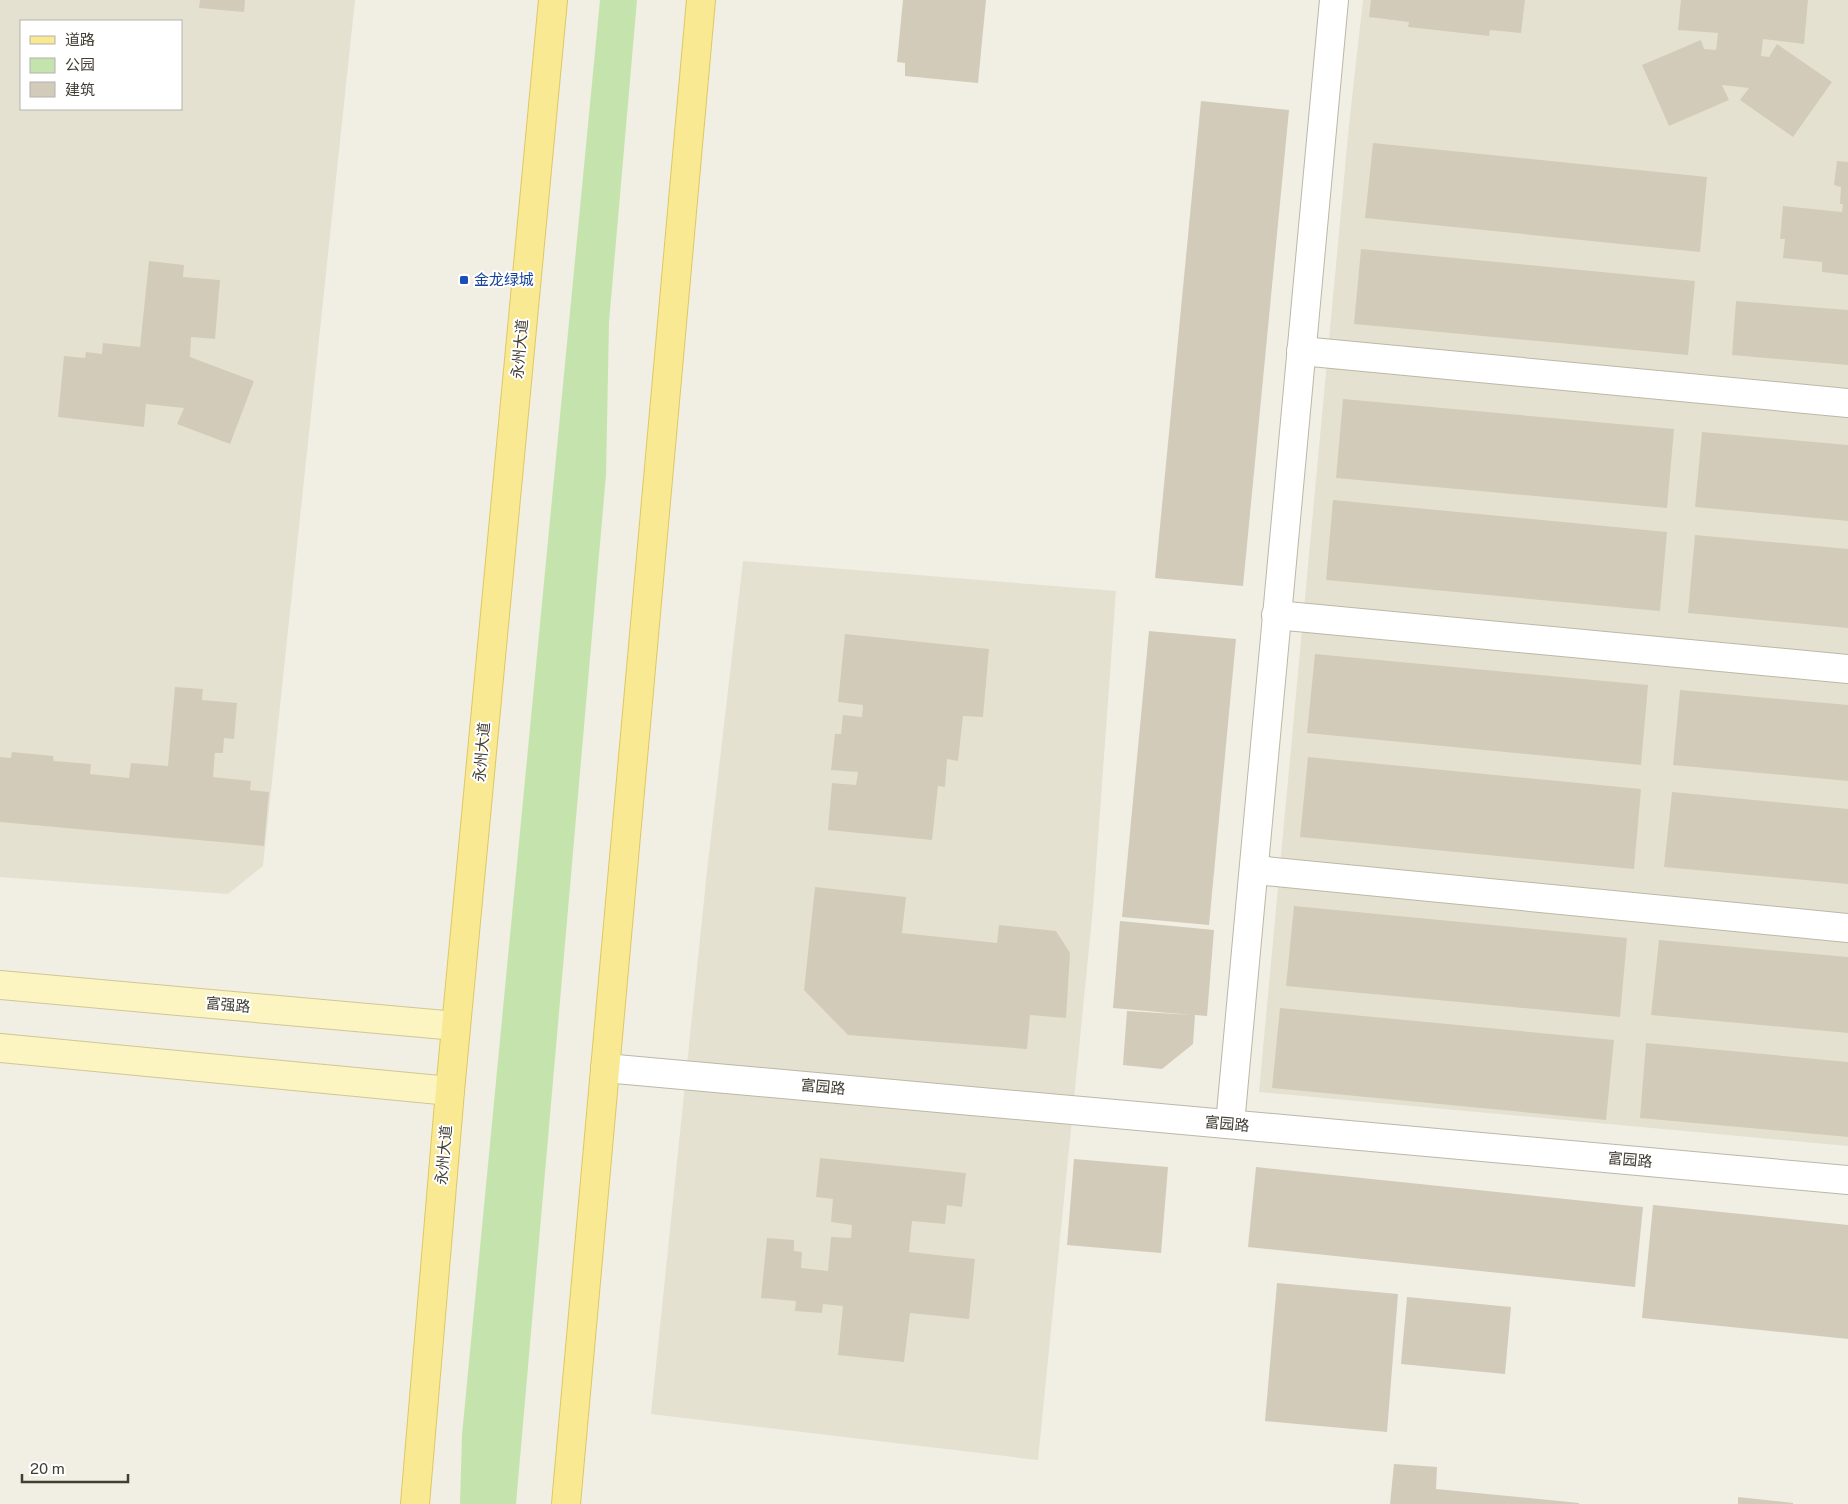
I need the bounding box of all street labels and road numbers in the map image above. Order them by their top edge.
street label: 永州大道 [508,318,531,380]
street label: 永州大道 [470,721,493,783]
street label: 富强路 [205,994,251,1015]
street label: 富园路 [800,1076,846,1097]
street label: 富园路 [1204,1113,1250,1134]
street label: 永州大道 [432,1124,455,1186]
street label: 富园路 [1607,1149,1653,1170]

